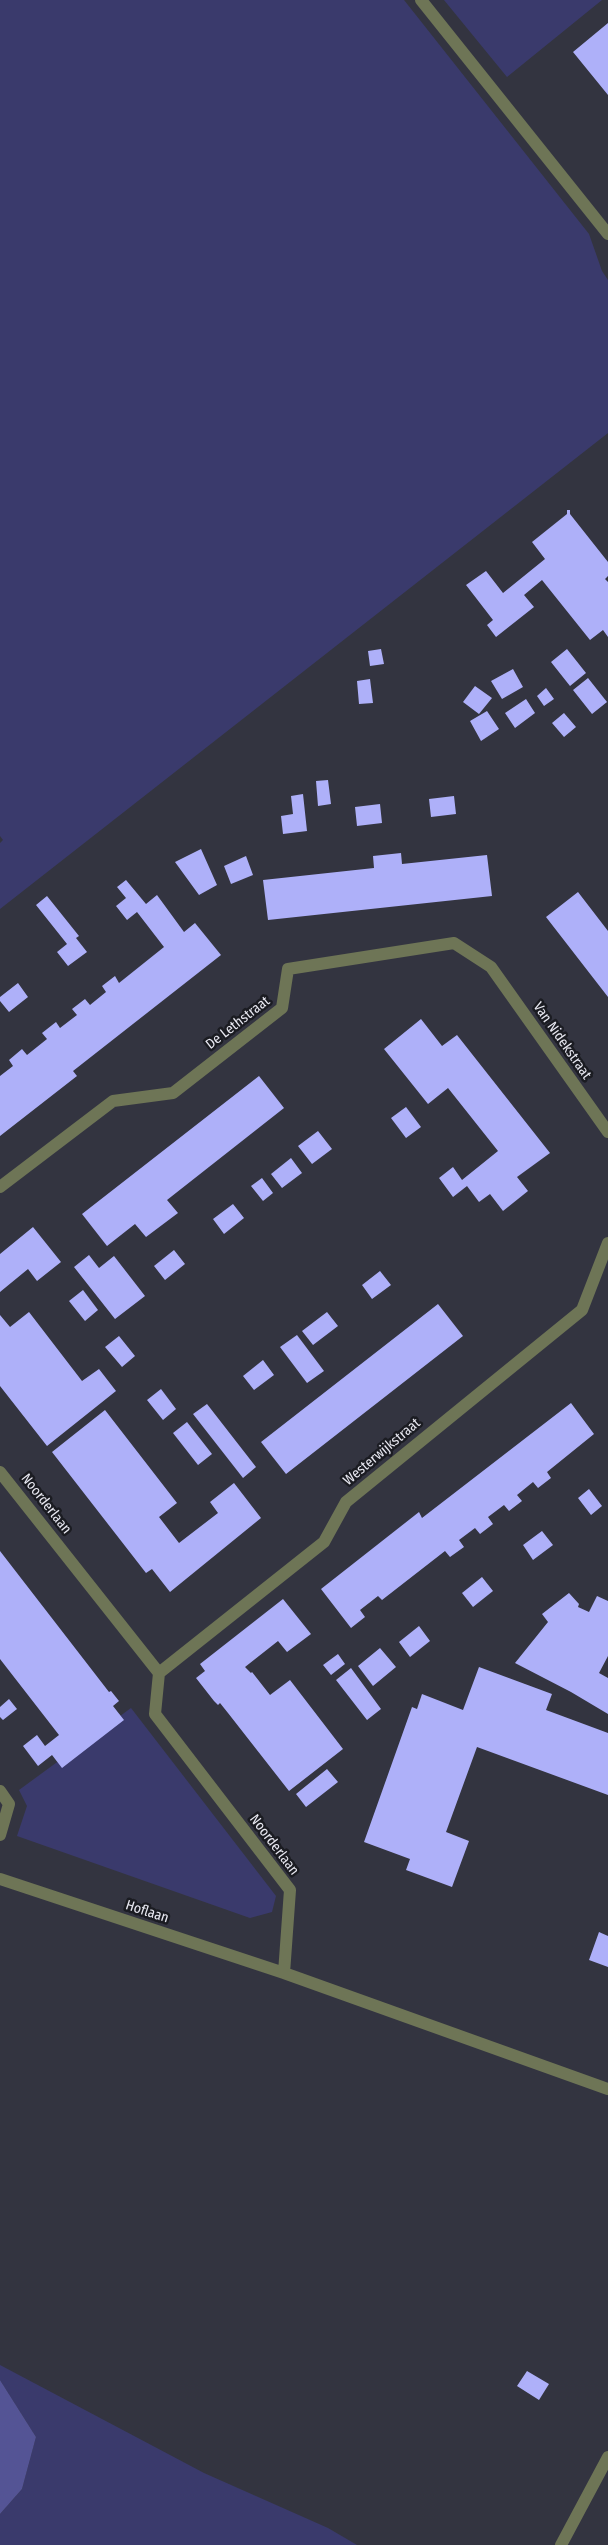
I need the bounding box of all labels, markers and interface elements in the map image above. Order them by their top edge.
street label: De Lethstraat [203,993,273,1053]
street label: Van Nidekstraat [529,999,595,1083]
street label: Westerwijkstraat [340,1415,424,1489]
street label: Noorderlaan [17,1471,75,1537]
street label: Noorderlaan [246,1811,302,1879]
street label: Hoflaan [123,1897,171,1927]

